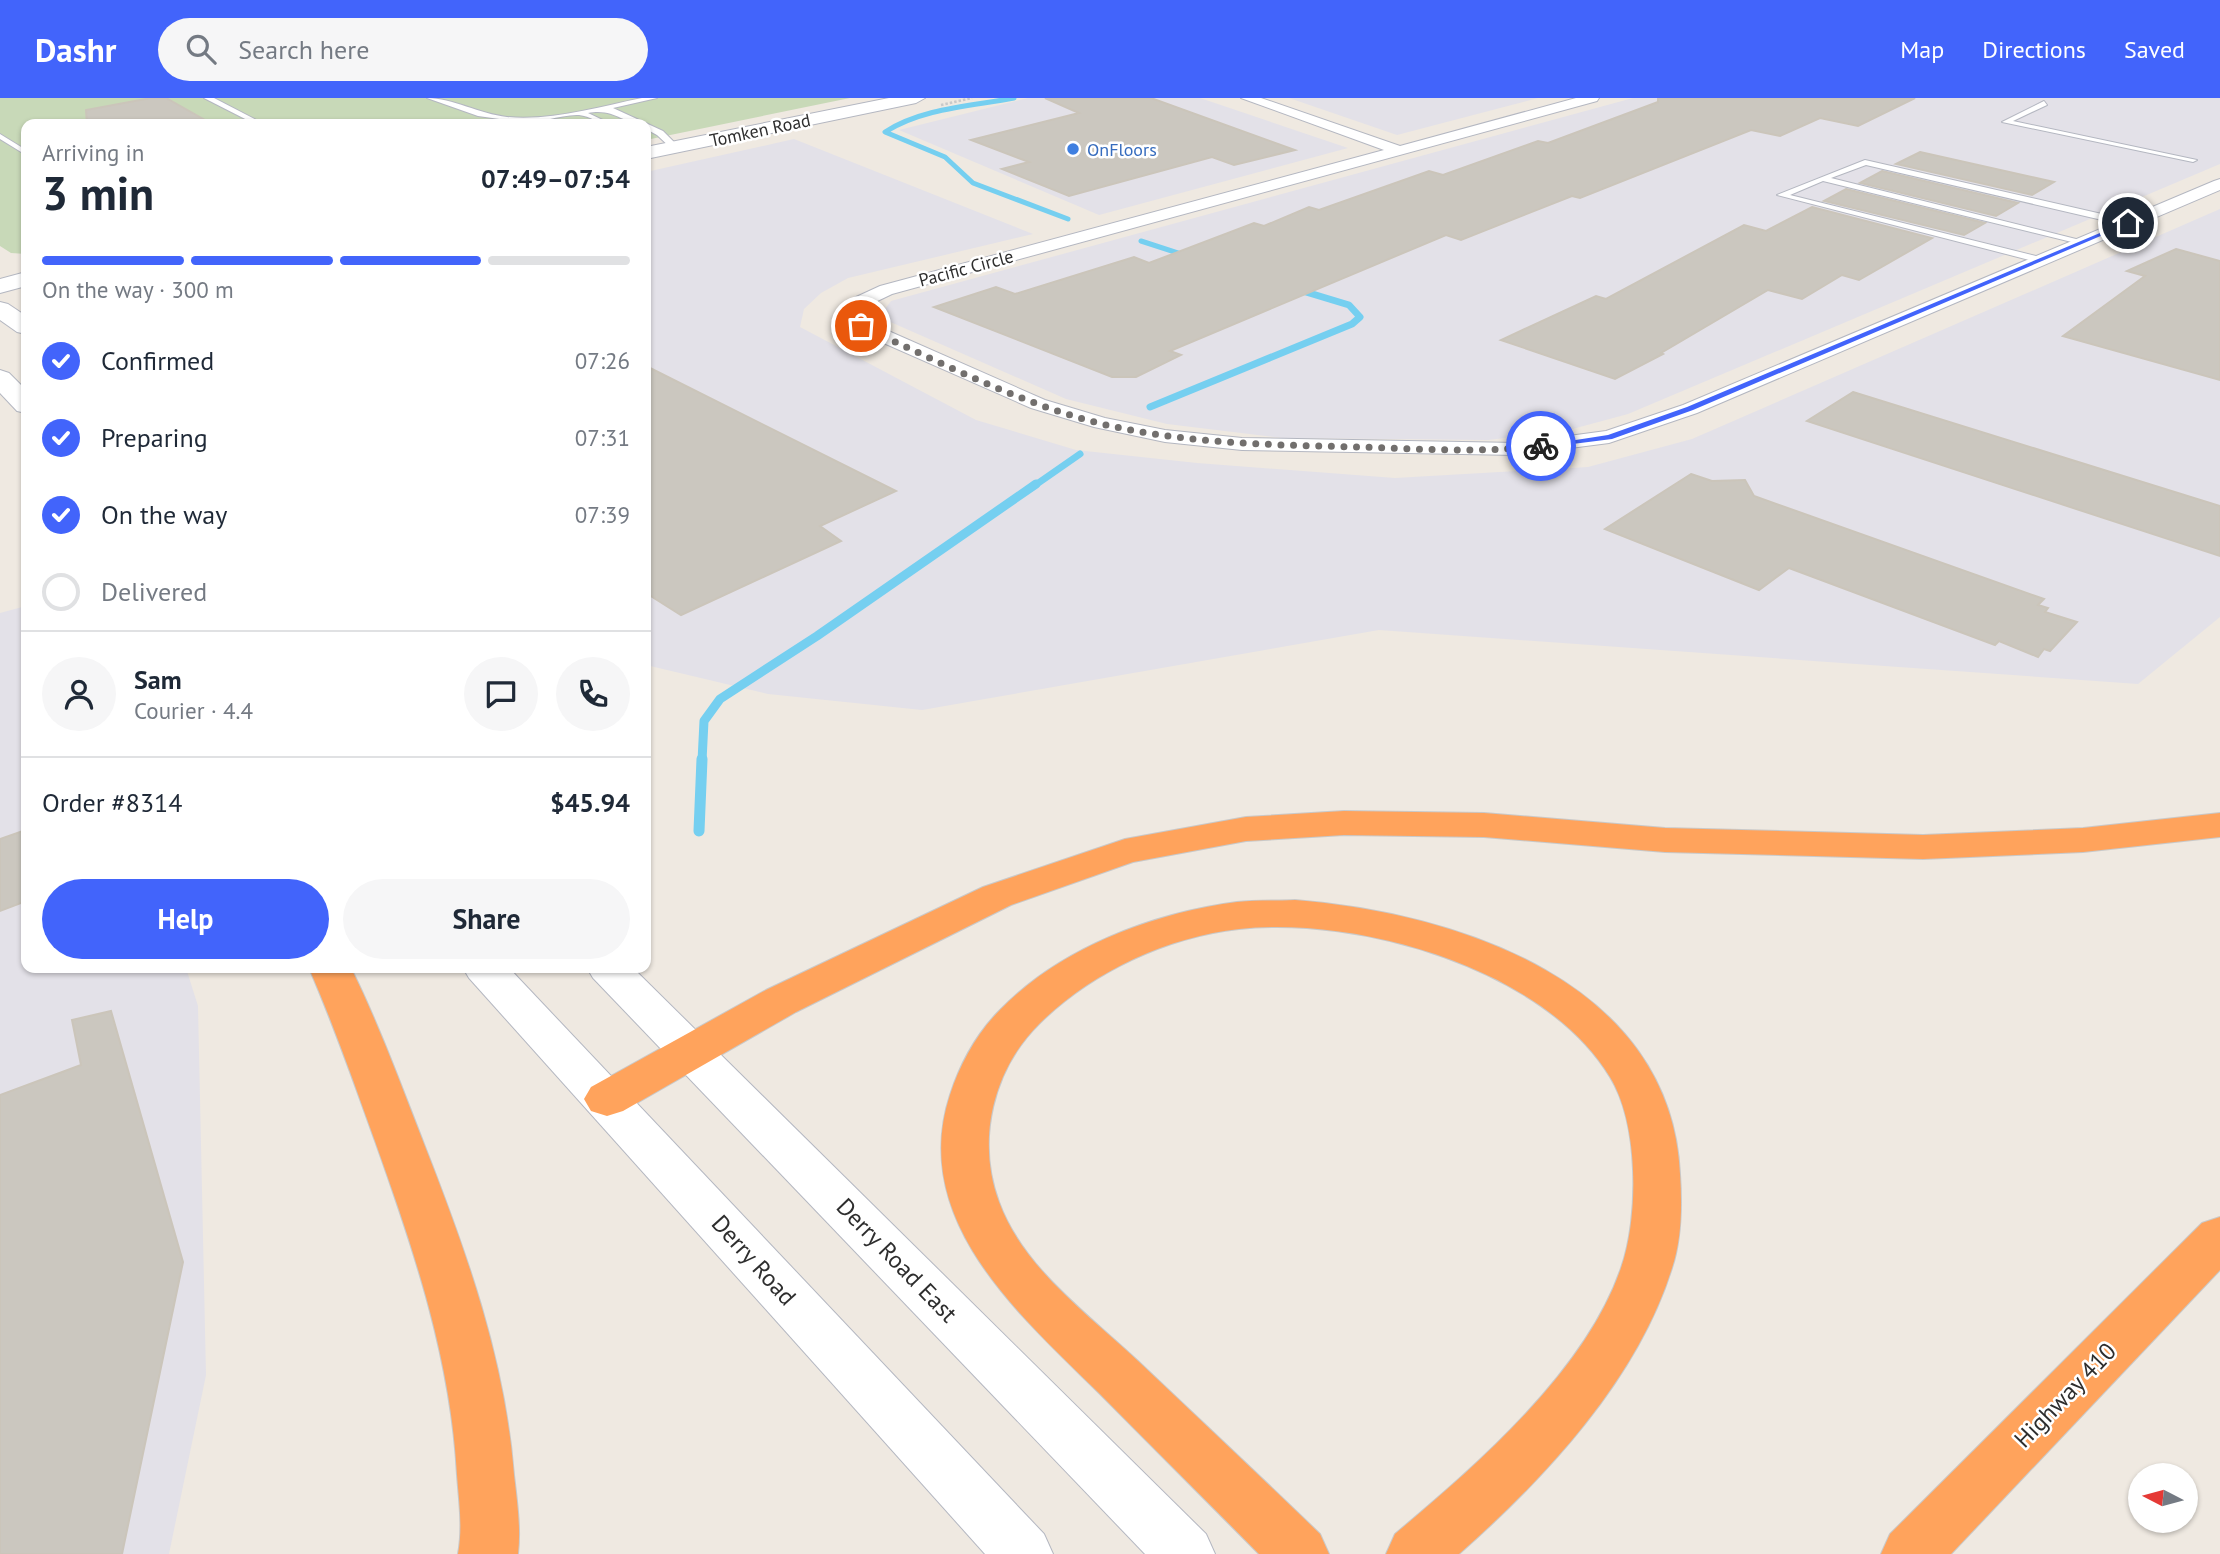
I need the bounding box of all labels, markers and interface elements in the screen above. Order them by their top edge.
search box [158,18,648,81]
text: Dashr [35,28,116,71]
icon: search [182,30,220,68]
text: Search here [238,33,369,66]
text: Map [1900,34,1944,65]
text: Directions [1982,34,2086,65]
text: Saved [2124,34,2185,65]
street label: Tomken Road [708,108,812,152]
text: Arriving in [42,138,144,167]
place label: OnFloors [1087,138,1157,161]
marker: OnFloors [1065,141,1081,157]
text: 07:49–07:54 [481,162,630,195]
text: 3 min [42,163,154,223]
pin [2098,193,2158,253]
icon: home [2109,204,2147,242]
street label: Pacific Circle [916,244,1016,292]
text: On the way · 300 m [42,275,234,304]
pin [831,296,891,356]
icon: bag [842,307,880,345]
icon: check [42,342,80,380]
text: Confirmed [101,344,214,377]
text: 07:26 [575,346,630,375]
courier [1506,411,1576,481]
icon: check [42,419,80,457]
text: Preparing [101,421,208,454]
text: 07:31 [575,423,630,452]
icon: bike [1522,427,1560,465]
icon: check [42,496,80,534]
text: On the way [101,498,227,531]
text: 07:39 [575,500,630,529]
text: Delivered [101,575,207,608]
button: person [42,657,116,731]
button: chat [464,657,538,731]
button: phone [556,657,630,731]
text: Sam [134,663,182,696]
text: Courier · 4.4 [134,696,253,725]
text: Order #8314 [42,786,182,819]
text: $45.94 [550,786,630,819]
button: Help [42,879,329,959]
button: Share [343,879,630,959]
street label: Derry Road East [830,1191,964,1329]
street label: Derry Road [705,1208,803,1312]
street label: Highway 410 [2007,1336,2123,1454]
north arrow [2128,1463,2198,1533]
map controls [2128,1463,2198,1533]

